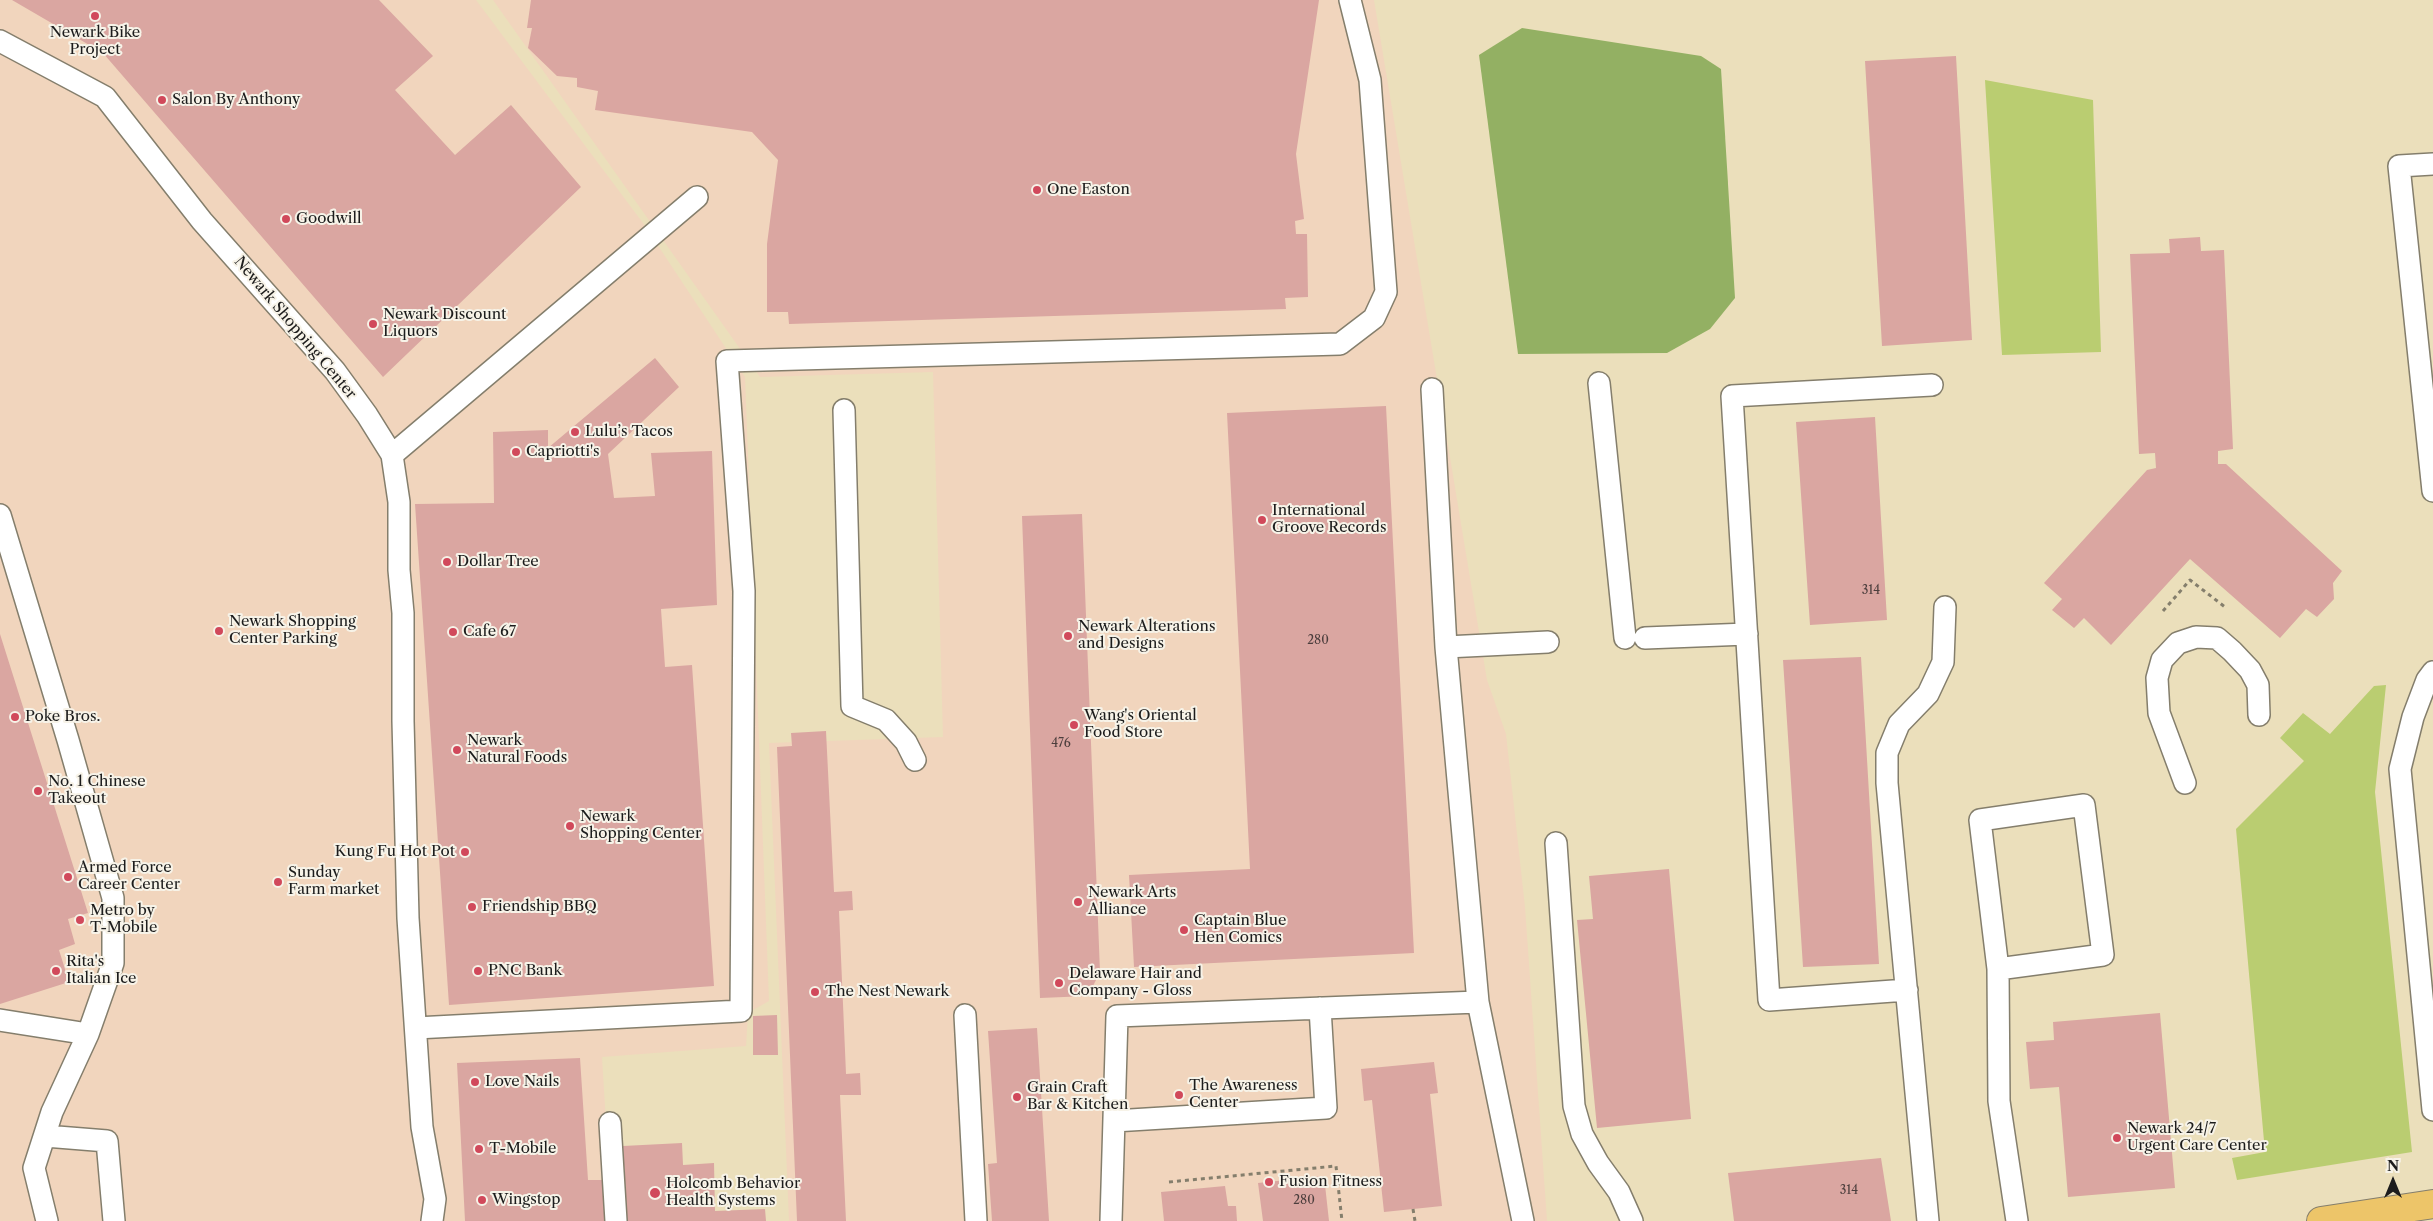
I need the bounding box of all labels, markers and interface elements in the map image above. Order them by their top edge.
marker: Newark Bike Project [89,10,101,22]
place label: Newark Bike Project [50,24,140,59]
place label: Salon By Anthony [172,91,300,109]
marker: Salon By Anthony [156,94,168,106]
place label: One Easton [1047,181,1130,199]
marker: One Easton [1031,184,1043,196]
place label: Goodwill [296,210,361,228]
marker: Goodwill [280,213,292,225]
street label: Newark Shopping Center [230,253,360,403]
place label: Newark Discount Liquors [383,306,506,341]
marker: Newark Discount Liquors [367,318,379,330]
place label: Lulu’s Tacos [585,423,673,441]
marker: Lulu’s Tacos [569,426,581,438]
place label: Capriotti's [526,443,600,461]
marker: Capriotti's [510,446,522,458]
place label: International Groove Records [1272,502,1386,537]
marker: International Groove Records [1256,514,1268,526]
place label: Dollar Tree [457,553,539,571]
marker: Dollar Tree [441,556,453,568]
house number: 314 [1862,584,1880,598]
place label: Newark Shopping Center Parking [229,613,356,648]
place label: Newark Alterations and Designs [1078,618,1215,653]
place label: Cafe 67 [463,623,516,641]
marker: Newark Shopping Center Parking [213,625,225,637]
marker: Cafe 67 [447,626,459,638]
marker: Newark Alterations and Designs [1062,630,1074,642]
house number: 280 [1307,634,1329,648]
place label: Wang's Oriental Food Store [1084,707,1197,742]
place label: Poke Bros. [25,708,100,726]
marker: Poke Bros. [9,711,21,723]
marker: Wang's Oriental Food Store [1068,719,1080,731]
place label: Newark Natural Foods [467,732,567,767]
house number: 476 [1051,737,1071,751]
marker: Newark Natural Foods [451,744,463,756]
place label: No. 1 Chinese Takeout [48,773,146,808]
marker: No. 1 Chinese Takeout [32,785,44,797]
place label: Newark Shopping Center [580,808,701,843]
marker: Newark Shopping Center [564,820,576,832]
place label: Kung Fu Hot Pot [335,843,455,861]
marker: Kung Fu Hot Pot [459,846,471,858]
place label: Armed Force Career Center [78,859,180,894]
place label: Sunday Farm market [288,864,379,899]
marker: Armed Force Career Center [62,871,74,883]
marker: Sunday Farm market [272,876,284,888]
place label: Newark Arts Alliance [1088,884,1176,919]
marker: Newark Arts Alliance [1072,896,1084,908]
place label: Friendship BBQ [482,898,597,916]
marker: Friendship BBQ [466,901,478,913]
place label: Metro by T-Mobile [90,902,157,937]
place label: Captain Blue Hen Comics [1194,912,1286,947]
marker: Metro by T-Mobile [74,914,86,926]
marker: Captain Blue Hen Comics [1178,924,1190,936]
place label: Rita's Italian Ice [66,953,136,988]
place label: PNC Bank [488,962,562,980]
marker: Rita's Italian Ice [50,965,62,977]
marker: PNC Bank [472,965,484,977]
place label: Delaware Hair and Company - Gloss [1069,965,1202,1000]
marker: Delaware Hair and Company - Gloss [1053,977,1065,989]
place label: The Nest Newark [825,983,949,1001]
marker: The Nest Newark [809,986,821,998]
place label: Love Nails [485,1073,559,1091]
marker: Love Nails [469,1076,481,1088]
place label: The Awareness Center [1189,1077,1298,1112]
place label: Grain Craft Bar & Kitchen [1027,1079,1128,1114]
marker: The Awareness Center [1173,1089,1185,1101]
marker: Grain Craft Bar & Kitchen [1011,1091,1023,1103]
place label: Newark 24/7 Urgent Care Center [2127,1120,2267,1155]
marker: Newark 24/7 Urgent Care Center [2111,1132,2123,1144]
place label: T-Mobile [489,1140,556,1158]
marker: T-Mobile [473,1143,485,1155]
north arrow [2368,1156,2418,1206]
text: N [2387,1157,2399,1175]
place label: Fusion Fitness [1279,1173,1382,1191]
place label: Holcomb Behavior Health Systems [666,1175,800,1210]
marker: Fusion Fitness [1263,1176,1275,1188]
house number: 314 [1840,1184,1858,1198]
marker: Holcomb Behavior Health Systems [648,1186,662,1200]
place label: Wingstop [492,1191,560,1209]
marker: Wingstop [476,1194,488,1206]
house number: 280 [1293,1194,1315,1208]

